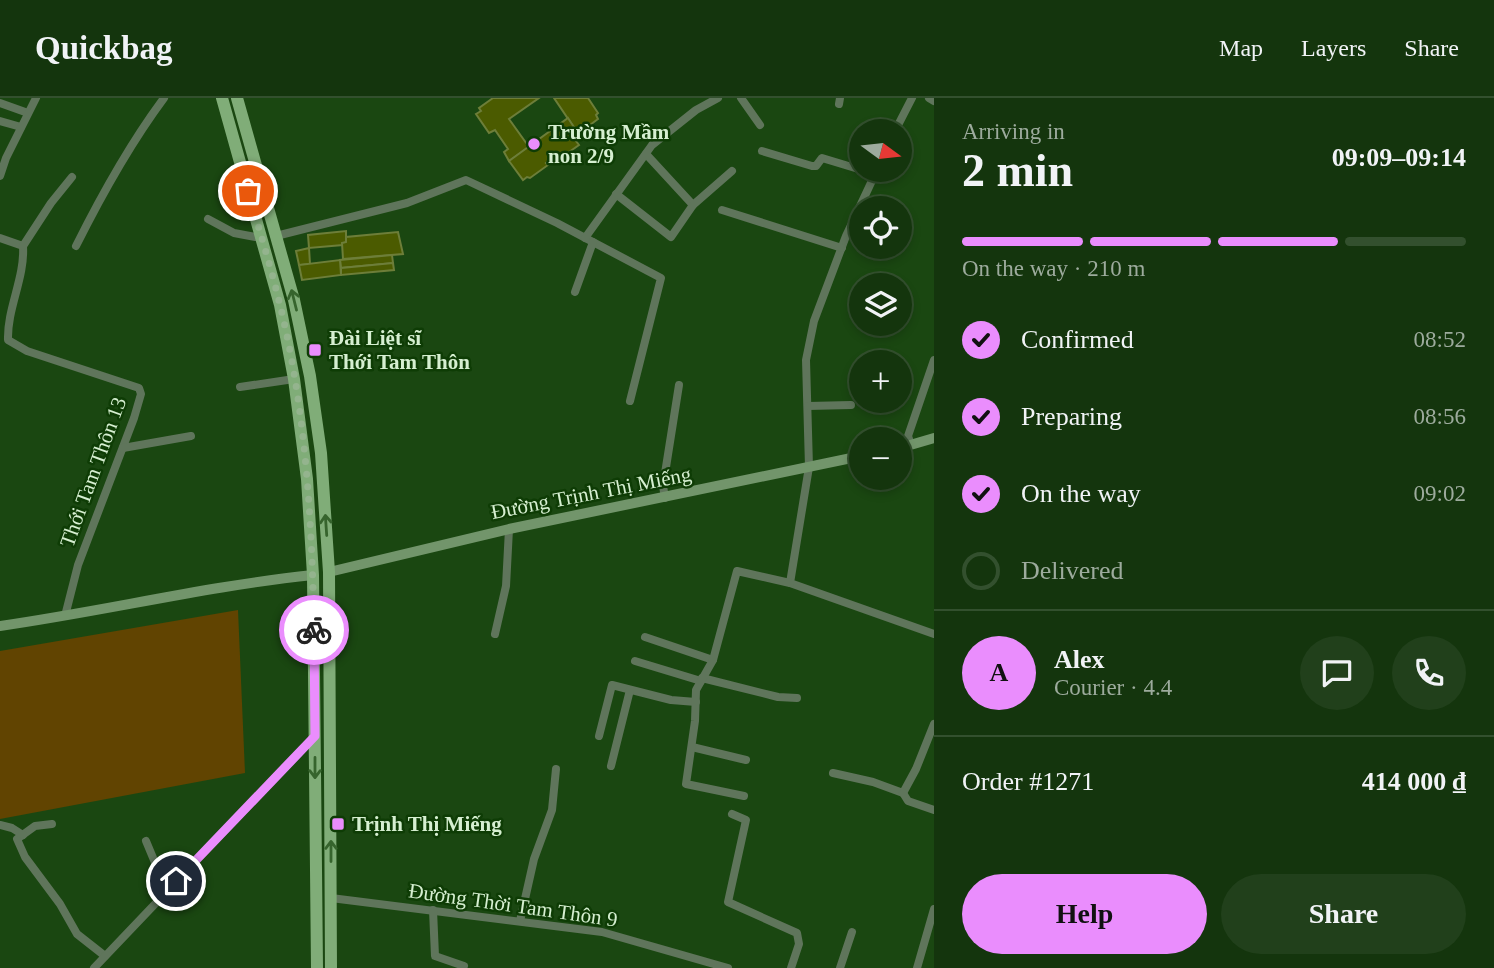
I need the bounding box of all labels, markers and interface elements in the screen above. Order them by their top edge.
text: Quickbag [35,30,173,66]
text: Map [1219,35,1263,61]
text: Layers [1301,35,1366,61]
text: Share [1404,35,1459,61]
north arrow [849,119,912,182]
map controls [849,119,912,490]
text: Arriving in [962,119,1065,144]
place label: Trường Mầm non 2/9 [548,120,670,168]
marker: Trường Mầm non 2/9 [526,136,542,152]
text: 09:09–09:14 [1332,143,1466,172]
text: 2 min [962,145,1073,196]
pin [218,161,278,221]
icon: bag [229,172,267,210]
button: locate [849,196,912,259]
text: On the way · 210 m [962,256,1145,281]
button: layers [849,273,912,336]
one-way arrow [287,290,300,312]
icon: check [962,321,1000,359]
text: Confirmed [1021,325,1134,354]
place label: Đài Liệt sĩ Thới Tam Thôn [329,326,470,374]
text: 08:52 [1414,327,1466,352]
marker: Đài Liệt sĩ Thới Tam Thôn [307,342,323,358]
button: + [849,350,912,413]
street label: Thới Tam Thôn 13 [55,394,131,550]
icon: check [962,398,1000,436]
text: Preparing [1021,402,1122,431]
text: 08:56 [1414,404,1466,429]
button: − [849,427,912,490]
street label: Đường Trịnh Thị Miếng [489,462,694,524]
icon: check [962,475,1000,513]
text: On the way [1021,479,1141,508]
text: 09:02 [1414,481,1466,506]
one-way arrow [319,515,332,537]
text: Delivered [1021,556,1124,585]
courier [279,595,349,665]
icon: bike [295,611,333,649]
button: chat [1300,636,1374,710]
button: phone [1392,636,1466,710]
text: Alex [1054,645,1105,674]
text: A [990,658,1008,687]
text: Courier · 4.4 [1054,675,1172,700]
one-way arrow [308,756,322,779]
text: Order #1271 [962,767,1094,796]
text: 414 000 ₫ [1362,767,1466,796]
place label: Trịnh Thị Miếng [352,812,502,836]
marker: Trịnh Thị Miếng [330,816,346,832]
one-way arrow [324,840,338,863]
pin [146,851,206,911]
icon: home [157,862,195,900]
button: Help [962,874,1207,954]
button: Share [1221,874,1466,954]
street label: Đường Thời Tam Thôn 9 [407,878,619,932]

